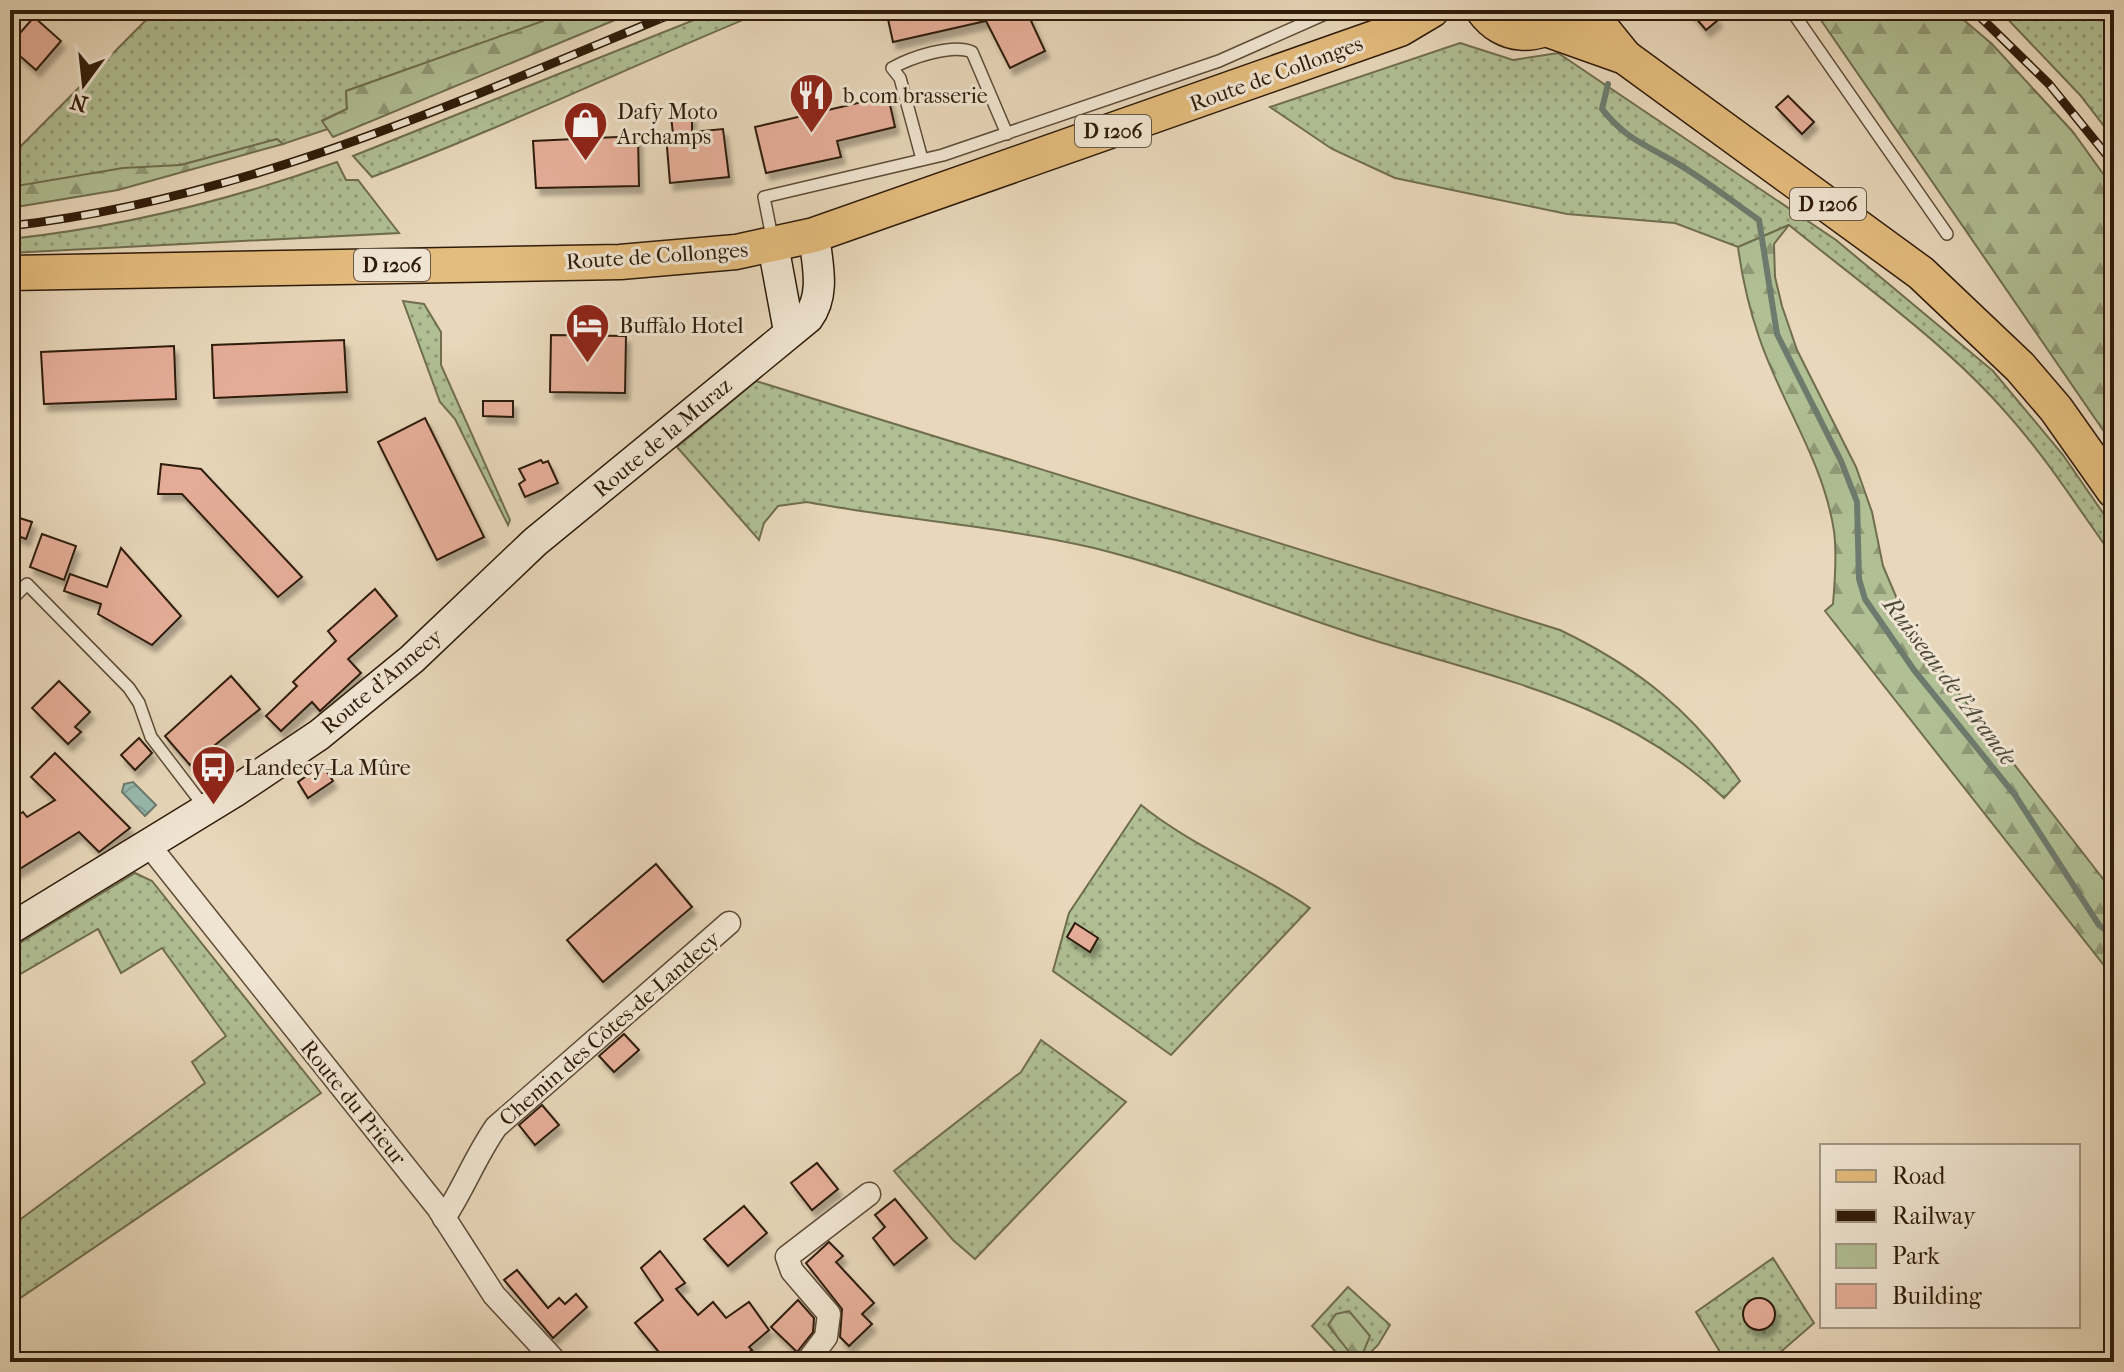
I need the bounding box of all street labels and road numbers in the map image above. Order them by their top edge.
street label: Route de Collonges [1186,31,1366,117]
road number: D 1206 [1075,115,1151,147]
road number: D 1206 [1790,188,1866,220]
street label: Route de Collonges [565,237,749,275]
road number: D 1206 [354,249,430,281]
street label: Route de la Muraz [588,372,737,503]
street label: Route d'Annecy [316,623,448,740]
street label: Chemin des Côtes-de-Landecy [494,925,726,1131]
street label: Route du Prieur [295,1035,412,1171]

